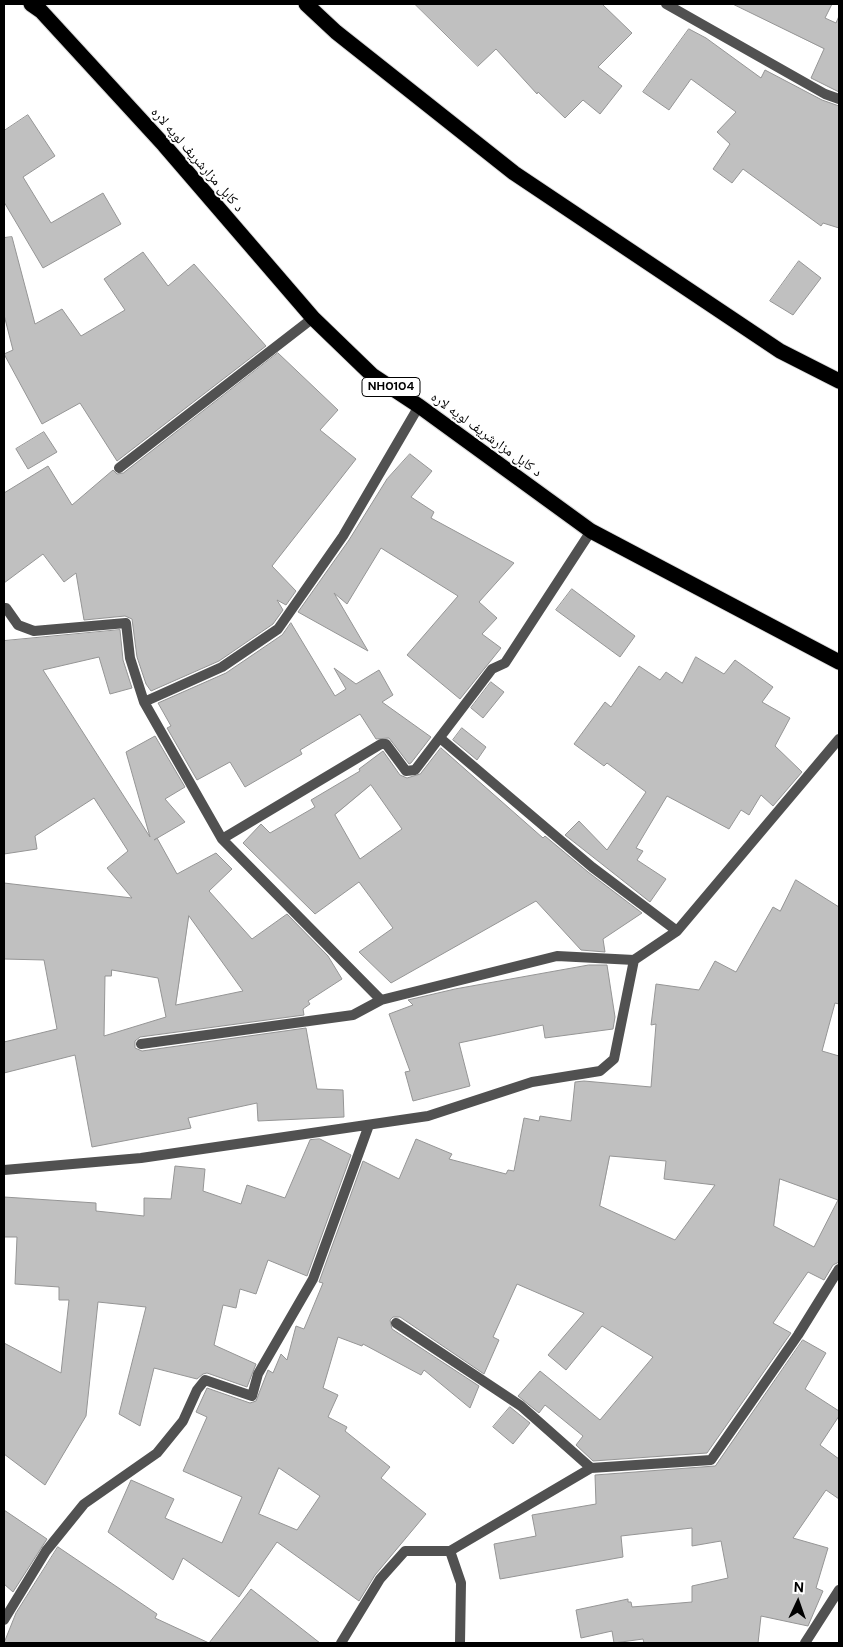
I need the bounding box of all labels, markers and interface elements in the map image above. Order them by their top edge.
street label: د کابل مزارشریف لویه لاره [147,104,247,216]
road number: NH0104 [362,378,420,397]
street label: د کابل مزارشریف لویه لاره [427,389,545,481]
north arrow [773,1577,823,1627]
text: N [793,1578,804,1596]

